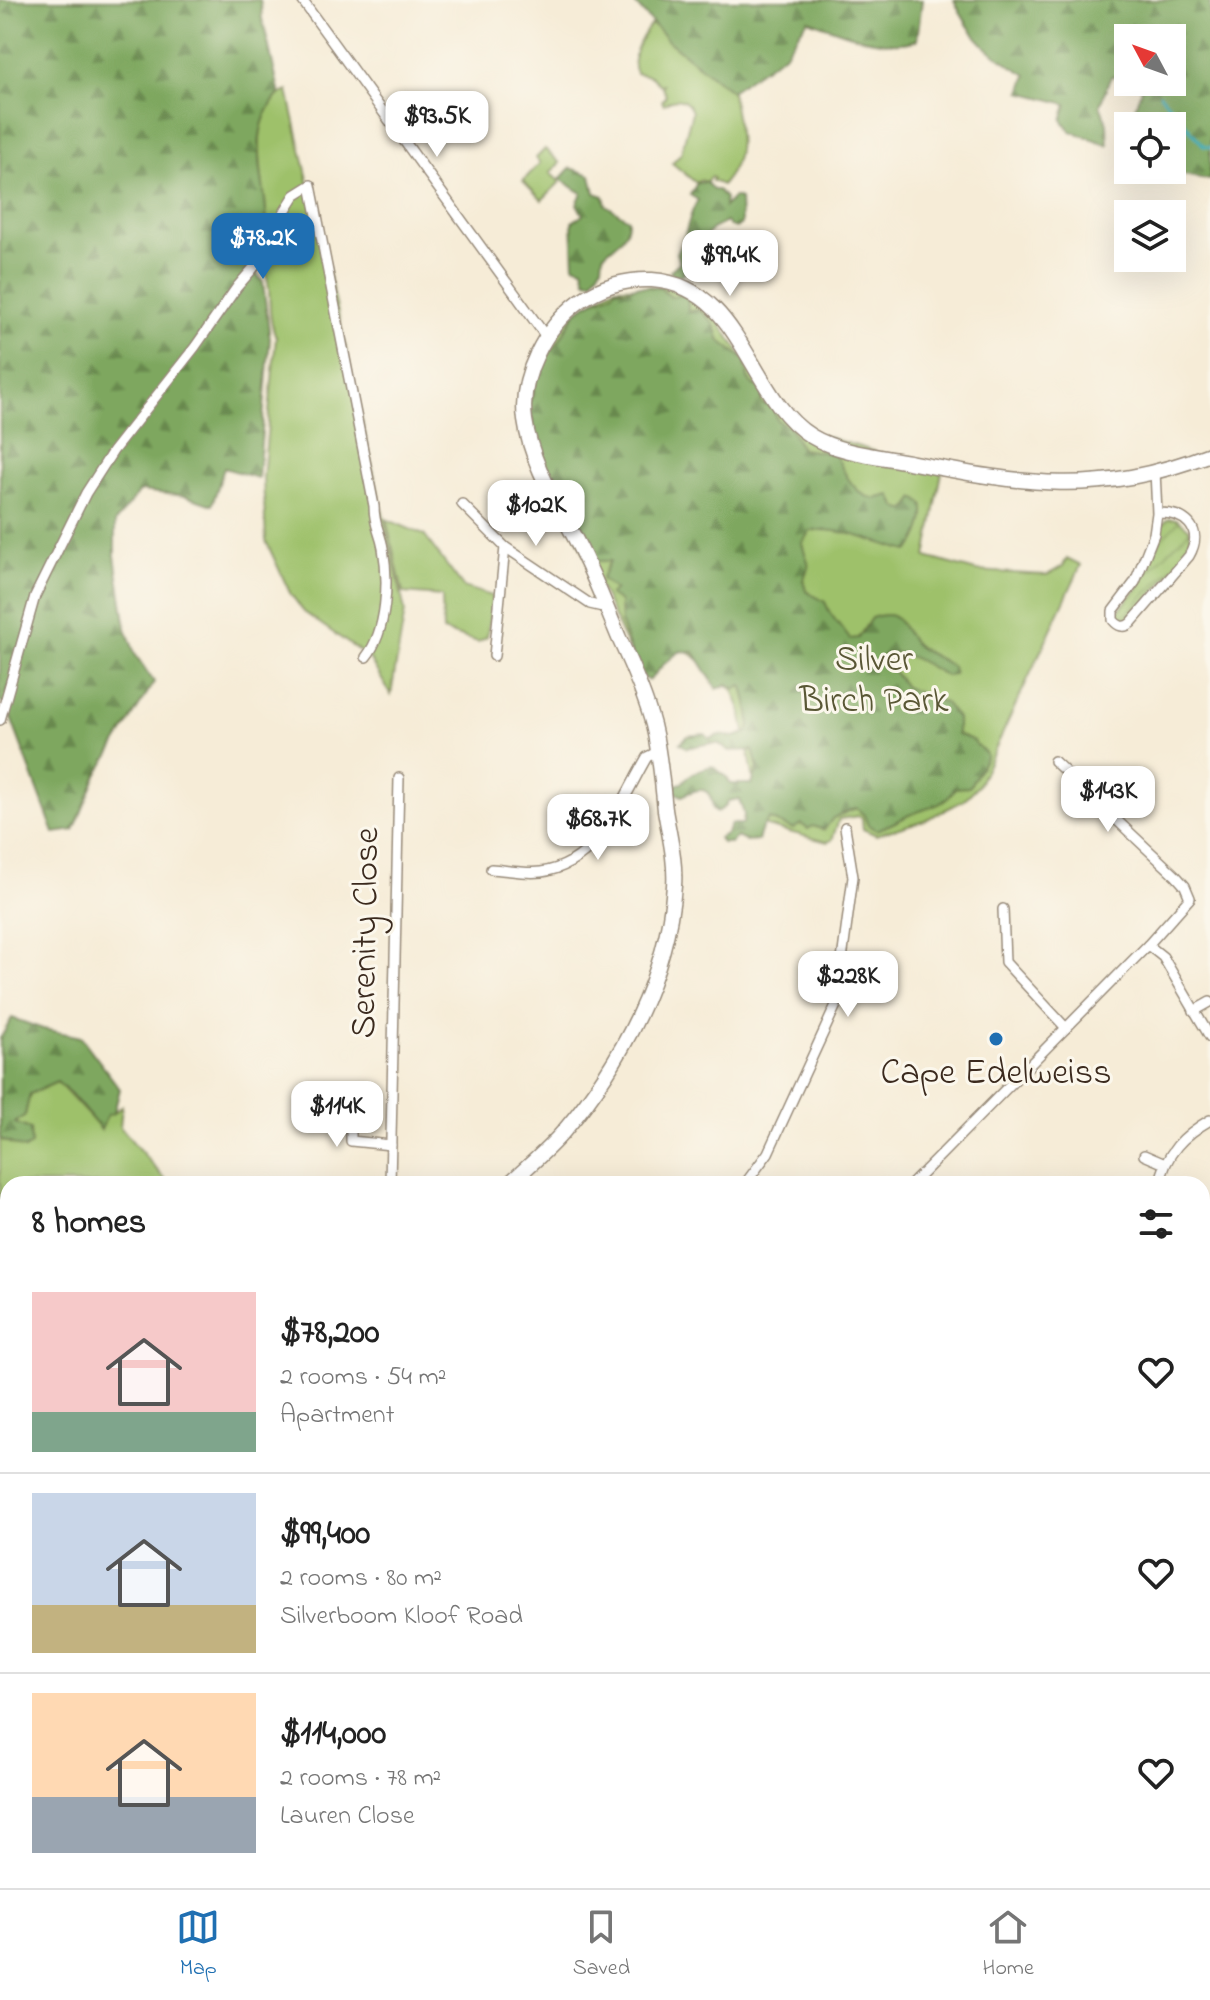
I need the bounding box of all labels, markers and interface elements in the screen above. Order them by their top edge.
north arrow [1114,24,1186,96]
map controls [1114,24,1186,272]
pin: $93.5K [372,91,502,159]
text: $93.5K [403,98,471,136]
button: locate [1114,112,1186,184]
button: layers [1114,200,1186,272]
pin: $78.2K [198,213,328,281]
text: $78.2K [229,220,297,258]
pin: $99.4K [665,230,795,298]
text: $99.4K [700,237,760,275]
pin: $102K [480,480,592,548]
text: $102K [506,487,566,525]
park label: Silver Birch Park [798,635,949,729]
pin: $143K [1052,766,1164,834]
text: $143K [1079,773,1137,811]
pin: $68.7K [533,794,663,862]
text: $68.7K [565,801,631,839]
street label: Serenity Close [339,826,395,1039]
pin: $228K [792,951,904,1019]
text: $228K [816,958,880,996]
marker: Cape Edelweiss [987,1030,1005,1048]
place label: Cape Edelweiss [880,1048,1112,1101]
pin: $114K [281,1081,393,1149]
text: $114K [309,1088,365,1126]
text: 8 homes [32,1199,146,1249]
icon: filters [1134,1202,1178,1246]
text: $78,200 [280,1309,379,1359]
icon: home [96,1324,192,1420]
icon: heart [1134,1350,1178,1394]
text: 2 rooms · 54 m² [280,1359,446,1397]
text: Apartment [280,1397,394,1435]
text: $99,400 [280,1510,370,1560]
icon: home [96,1525,192,1621]
icon: heart [1134,1551,1178,1595]
text: 2 rooms · 80 m² [280,1560,442,1598]
text: Silverboom Kloof Road [280,1598,523,1636]
text: $114,000 [280,1710,386,1760]
icon: home [96,1725,192,1821]
icon: heart [1134,1751,1178,1795]
text: 2 rooms · 78 m² [280,1760,441,1798]
text: Lauren Close [280,1798,415,1836]
tab: Map [176,1905,220,1985]
tab: Saved [573,1905,630,1985]
tab: Home [983,1905,1034,1985]

